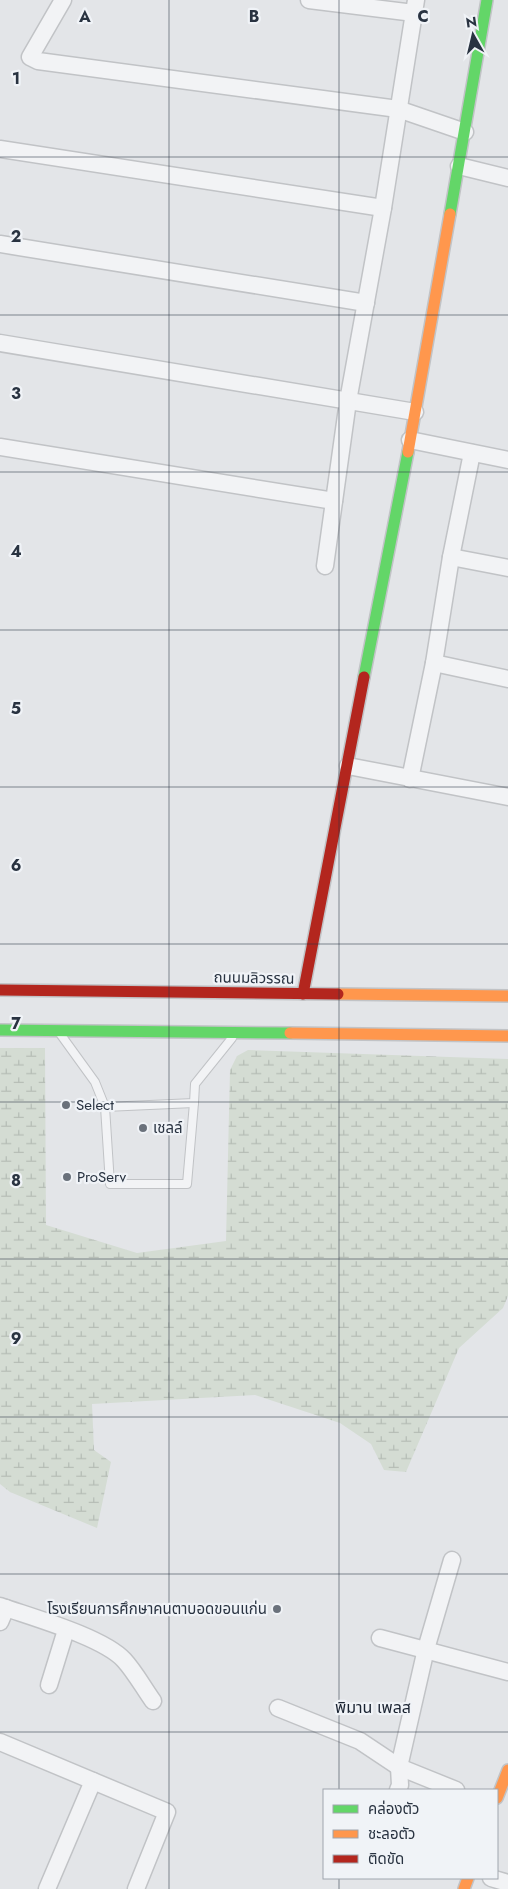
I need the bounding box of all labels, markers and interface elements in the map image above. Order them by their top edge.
text: A [78,5,91,28]
text: B [249,5,259,28]
text: C [417,5,429,28]
north arrow [448,10,498,60]
text: N [464,11,478,33]
text: 1 [12,67,20,90]
text: 2 [11,225,21,248]
text: 3 [11,382,21,405]
text: 4 [10,540,22,563]
text: 5 [11,697,21,720]
text: 6 [11,854,21,877]
street label: ถนนมลิวรรณ [213,966,295,990]
text: 7 [11,1012,21,1035]
place label: Select [76,1094,114,1116]
marker: Select [60,1099,72,1111]
place label: เชลล์ [153,1117,183,1139]
marker: เชลล์ [137,1122,149,1134]
place label: ProServ [77,1166,127,1188]
text: 8 [11,1169,21,1192]
marker: ProServ [61,1171,73,1183]
text: 9 [11,1327,21,1350]
place label: โรงเรียนการศึกษาคนตาบอดขอนแก่น [47,1598,267,1620]
marker: โรงเรียนการศึกษาคนตาบอดขอนแก่น [271,1603,283,1615]
district label: พิมาน เพลส [335,1696,411,1719]
legend [323,1789,498,1879]
text: คล่องตัว [368,1798,419,1820]
text: ชะลอตัว [368,1823,415,1845]
text: ติดขัด [368,1848,404,1870]

